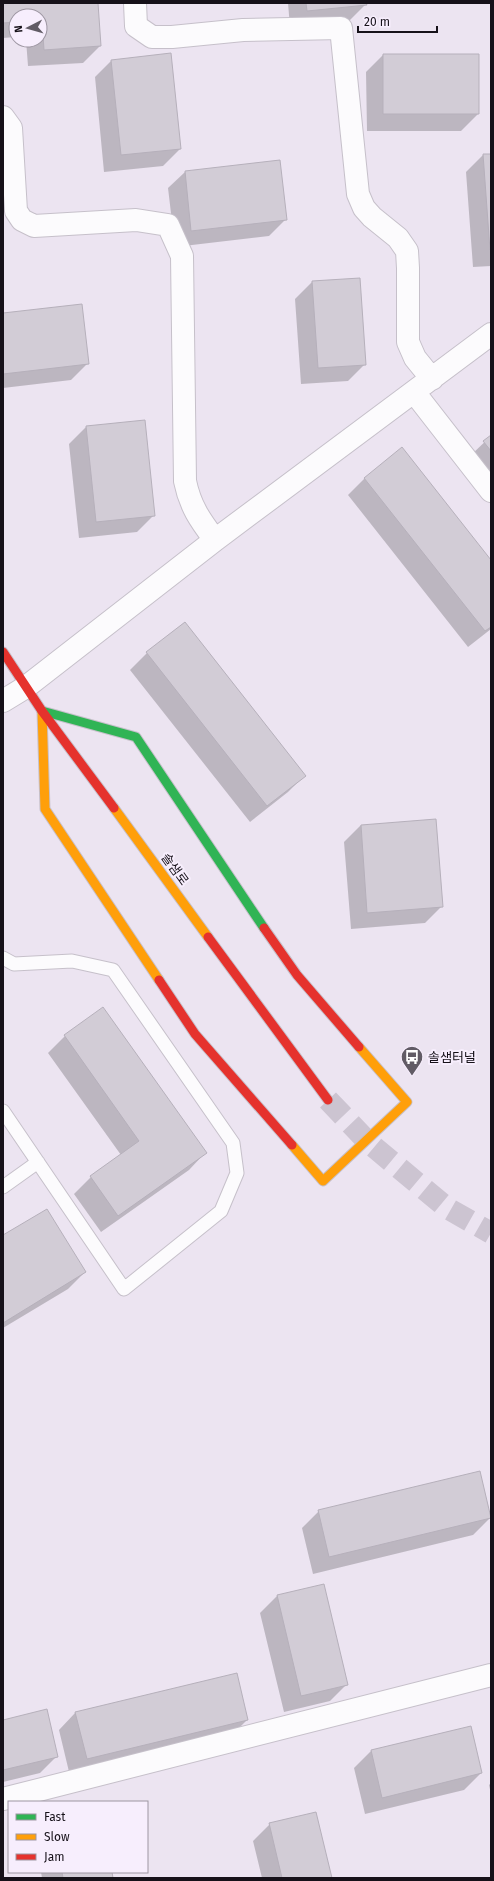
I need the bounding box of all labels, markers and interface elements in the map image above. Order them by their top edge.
north arrow [8,8,48,48]
scale bar [358,8,437,34]
text: 20 m [364,15,390,29]
text: N [12,25,25,33]
street label: 솔샘로 [158,850,192,888]
bus stop icon: 솔샘터널 [399,1044,425,1077]
place label: 솔샘터널 [428,1050,476,1065]
legend [8,1801,148,1873]
text: Fast [44,1810,66,1824]
text: Slow [44,1830,70,1844]
text: Jam [44,1850,64,1864]

